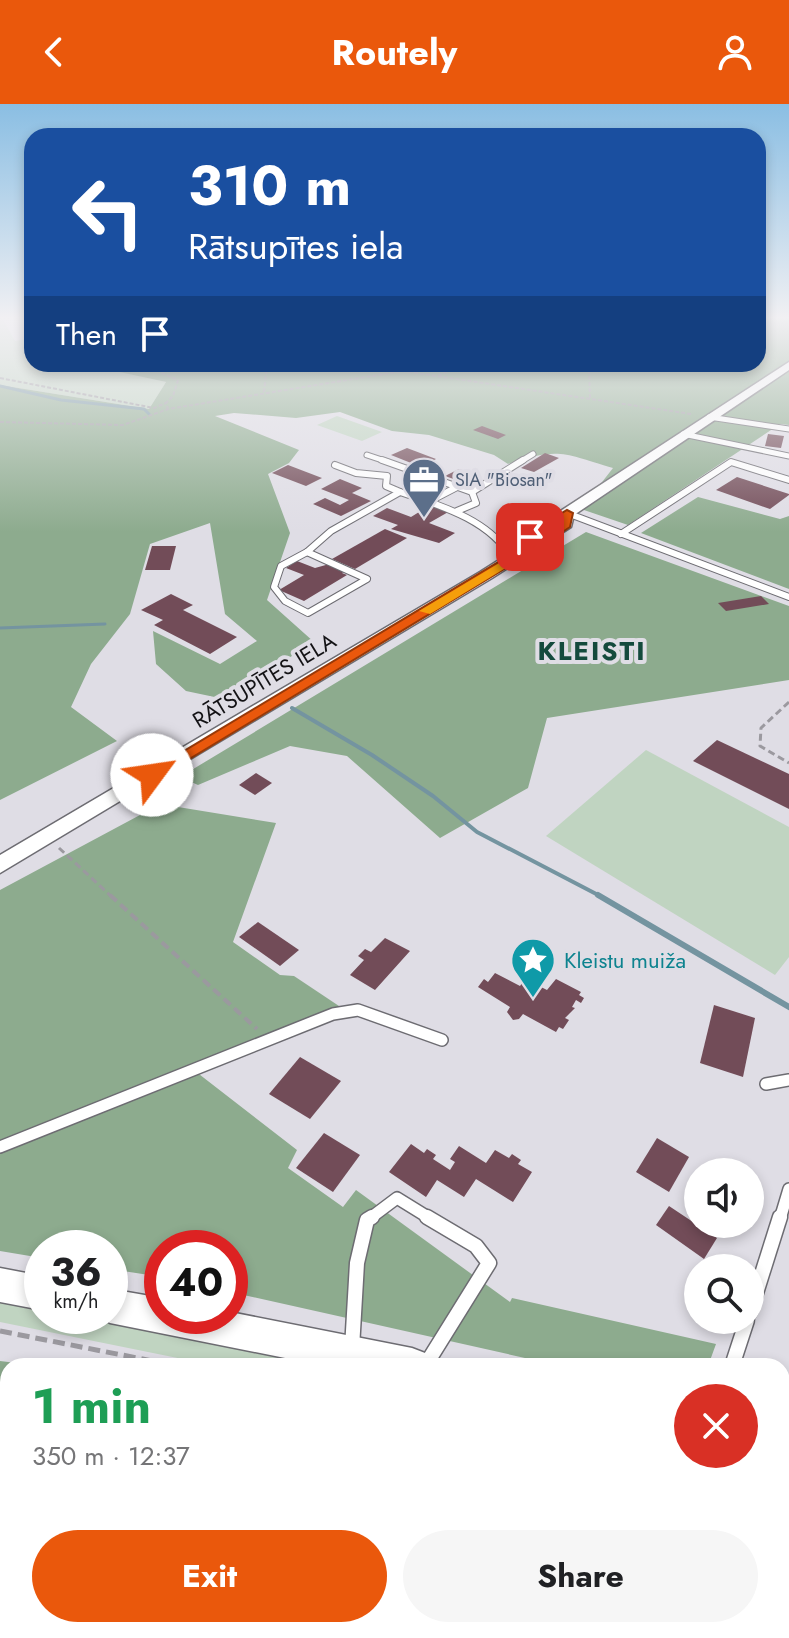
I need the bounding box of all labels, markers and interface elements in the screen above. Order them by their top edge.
text: Routely [332,26,457,78]
icon: back [32,30,76,74]
icon: person [713,30,757,74]
text: 310 m [188,145,351,226]
icon: left [56,160,160,264]
text: Rātsupītes iela [188,220,404,272]
icon: arrive [133,312,177,356]
text: Then [56,313,117,356]
office icon: SIA "Biosan" [400,456,448,519]
place label: SIA "Biosan" [455,467,553,493]
pin [496,503,564,571]
icon: arrive [508,515,552,559]
street label: RĀTSUPĪTES IELA [186,624,342,736]
district label: KLEISTI [537,632,647,670]
position arrow [110,733,194,817]
place icon: Kleistu muiža [509,936,557,999]
place label: Kleistu muiža [564,944,686,976]
map controls [684,1158,764,1334]
button: sound [684,1158,764,1238]
speed limit sign: 40 [144,1230,248,1334]
text: 36 [50,1243,102,1301]
button: search [684,1254,764,1334]
text: km/h [53,1287,99,1316]
text: 1 min [32,1372,151,1441]
button: close [674,1384,758,1468]
text: 350 m · 12:37 [32,1437,190,1475]
button: Exit [32,1530,387,1622]
button: Share [403,1530,758,1622]

